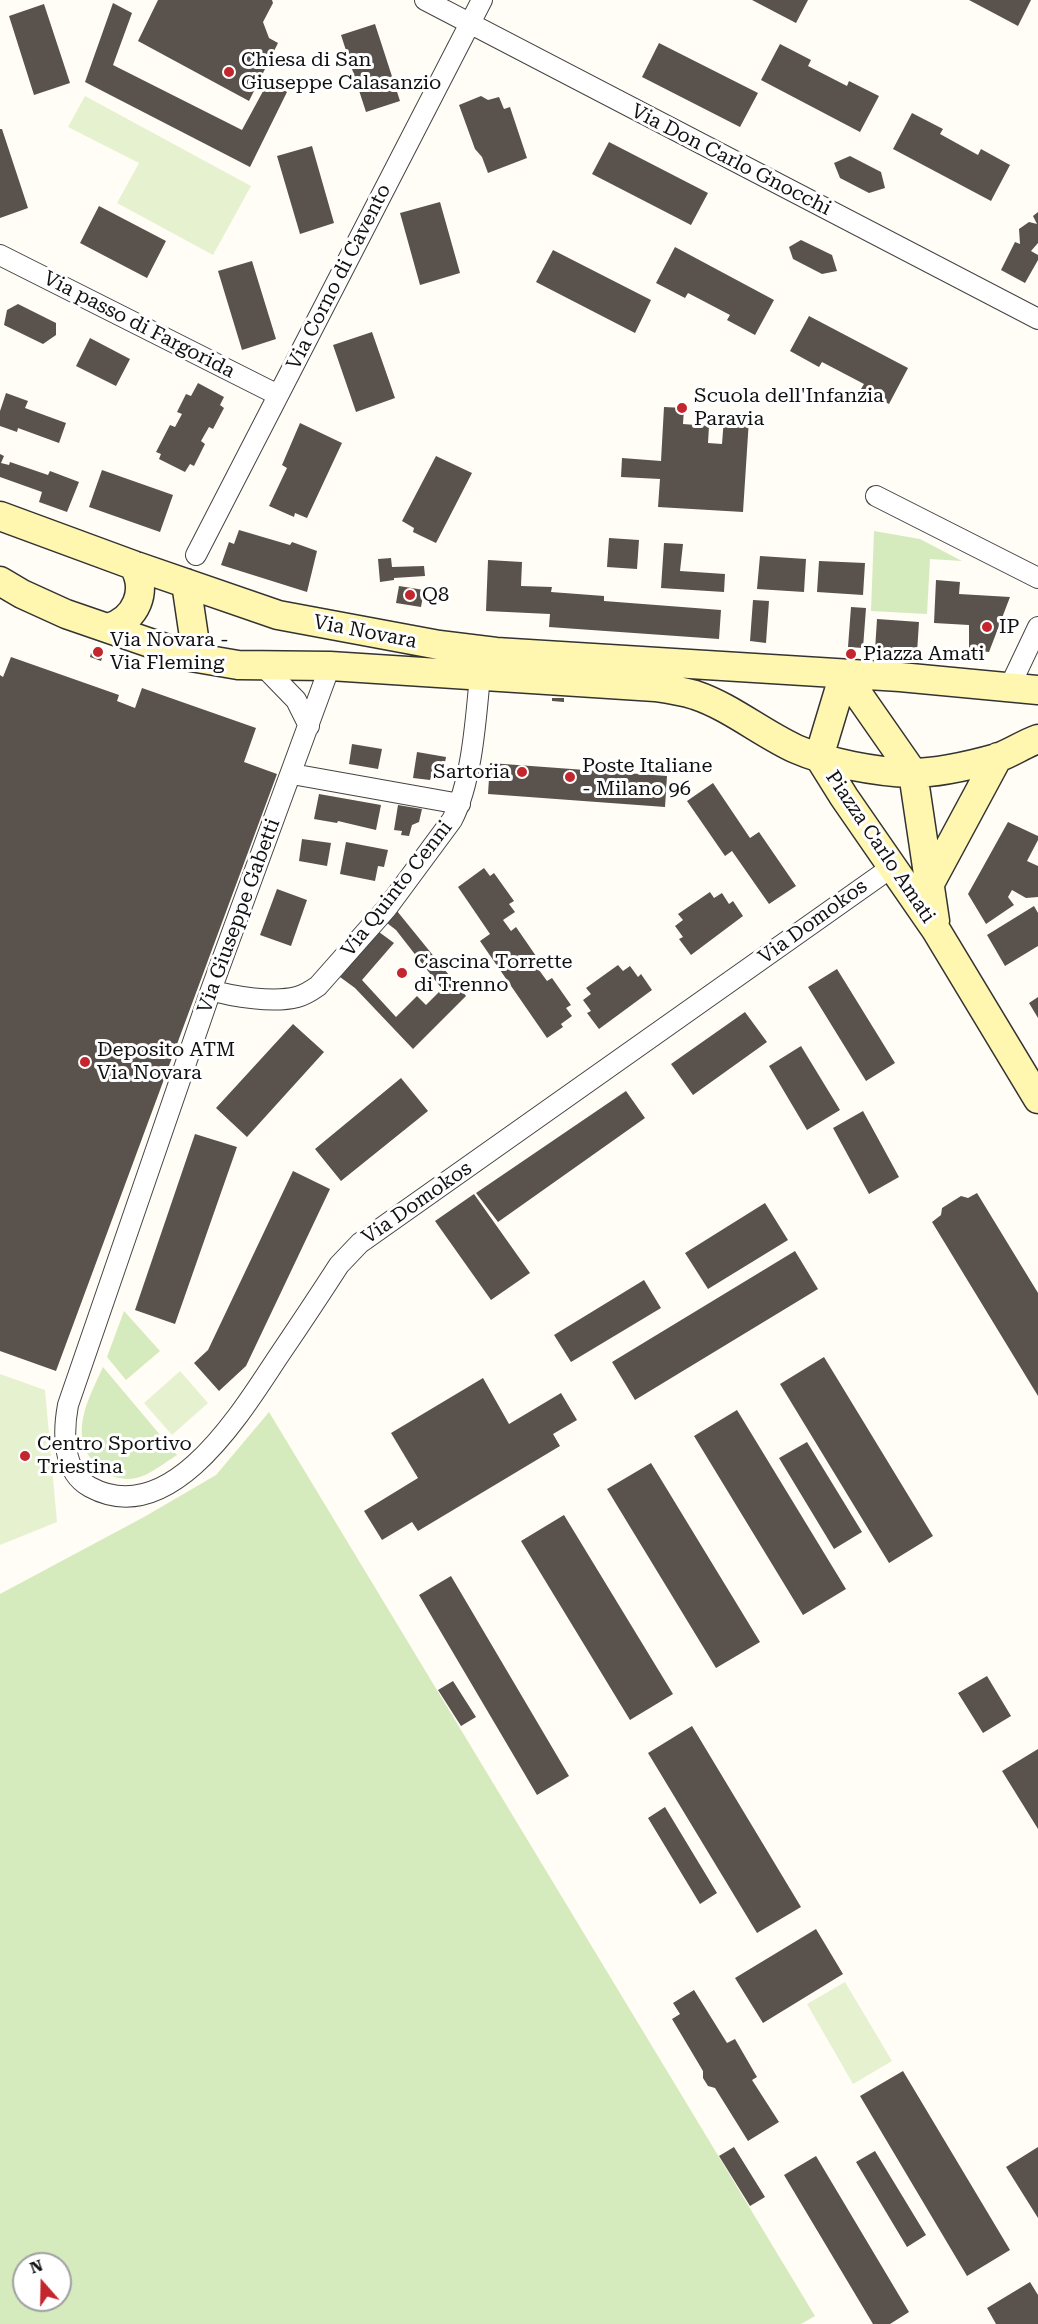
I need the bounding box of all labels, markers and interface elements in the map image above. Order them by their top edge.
place label: Chiesa di San Giuseppe Calasanzio [241,48,441,95]
marker: Chiesa di San Giuseppe Calasanzio [222,65,236,79]
street label: Via Don Carlo Gnocchi [627,99,835,221]
street label: Via Corno di Cavento [282,180,396,374]
street label: Via passo di Fargorida [39,266,239,384]
place label: Scuola dell'Infanzia Paravia [694,384,884,431]
marker: Scuola dell'Infanzia Paravia [675,401,689,415]
place label: Q8 [422,583,449,607]
marker: Q8 [403,588,417,602]
street label: Via Novara [311,610,419,654]
place label: IP [999,615,1019,639]
marker: IP [980,620,994,634]
place label: Via Novara - Via Fleming [110,628,229,675]
place label: Piazza Amati [863,642,985,666]
marker: Via Novara - Via Fleming [91,645,105,659]
marker: Piazza Amati [844,647,858,661]
place label: Poste Italiane - Milano 96 [582,754,712,801]
place label: Sartoria [433,760,510,784]
marker: Sartoria [515,765,529,779]
street label: Piazza Carlo Amati [820,766,940,928]
marker: Poste Italiane - Milano 96 [563,770,577,784]
street label: Via Giuseppe Gabetti [193,815,285,1017]
street label: Via Quinto Cenni [336,816,458,962]
street label: Via Domokos [754,875,872,969]
place label: Cascina Torrette di Trenno [414,950,572,997]
marker: Cascina Torrette di Trenno [395,966,409,980]
place label: Deposito ATM Via Novara [97,1038,235,1085]
marker: Deposito ATM Via Novara [78,1055,92,1069]
street label: Via Domokos [357,1156,477,1250]
place label: Centro Sportivo Triestina [37,1432,192,1479]
marker: Centro Sportivo Triestina [18,1449,32,1463]
north arrow [12,2252,72,2312]
text: N [27,2255,45,2278]

